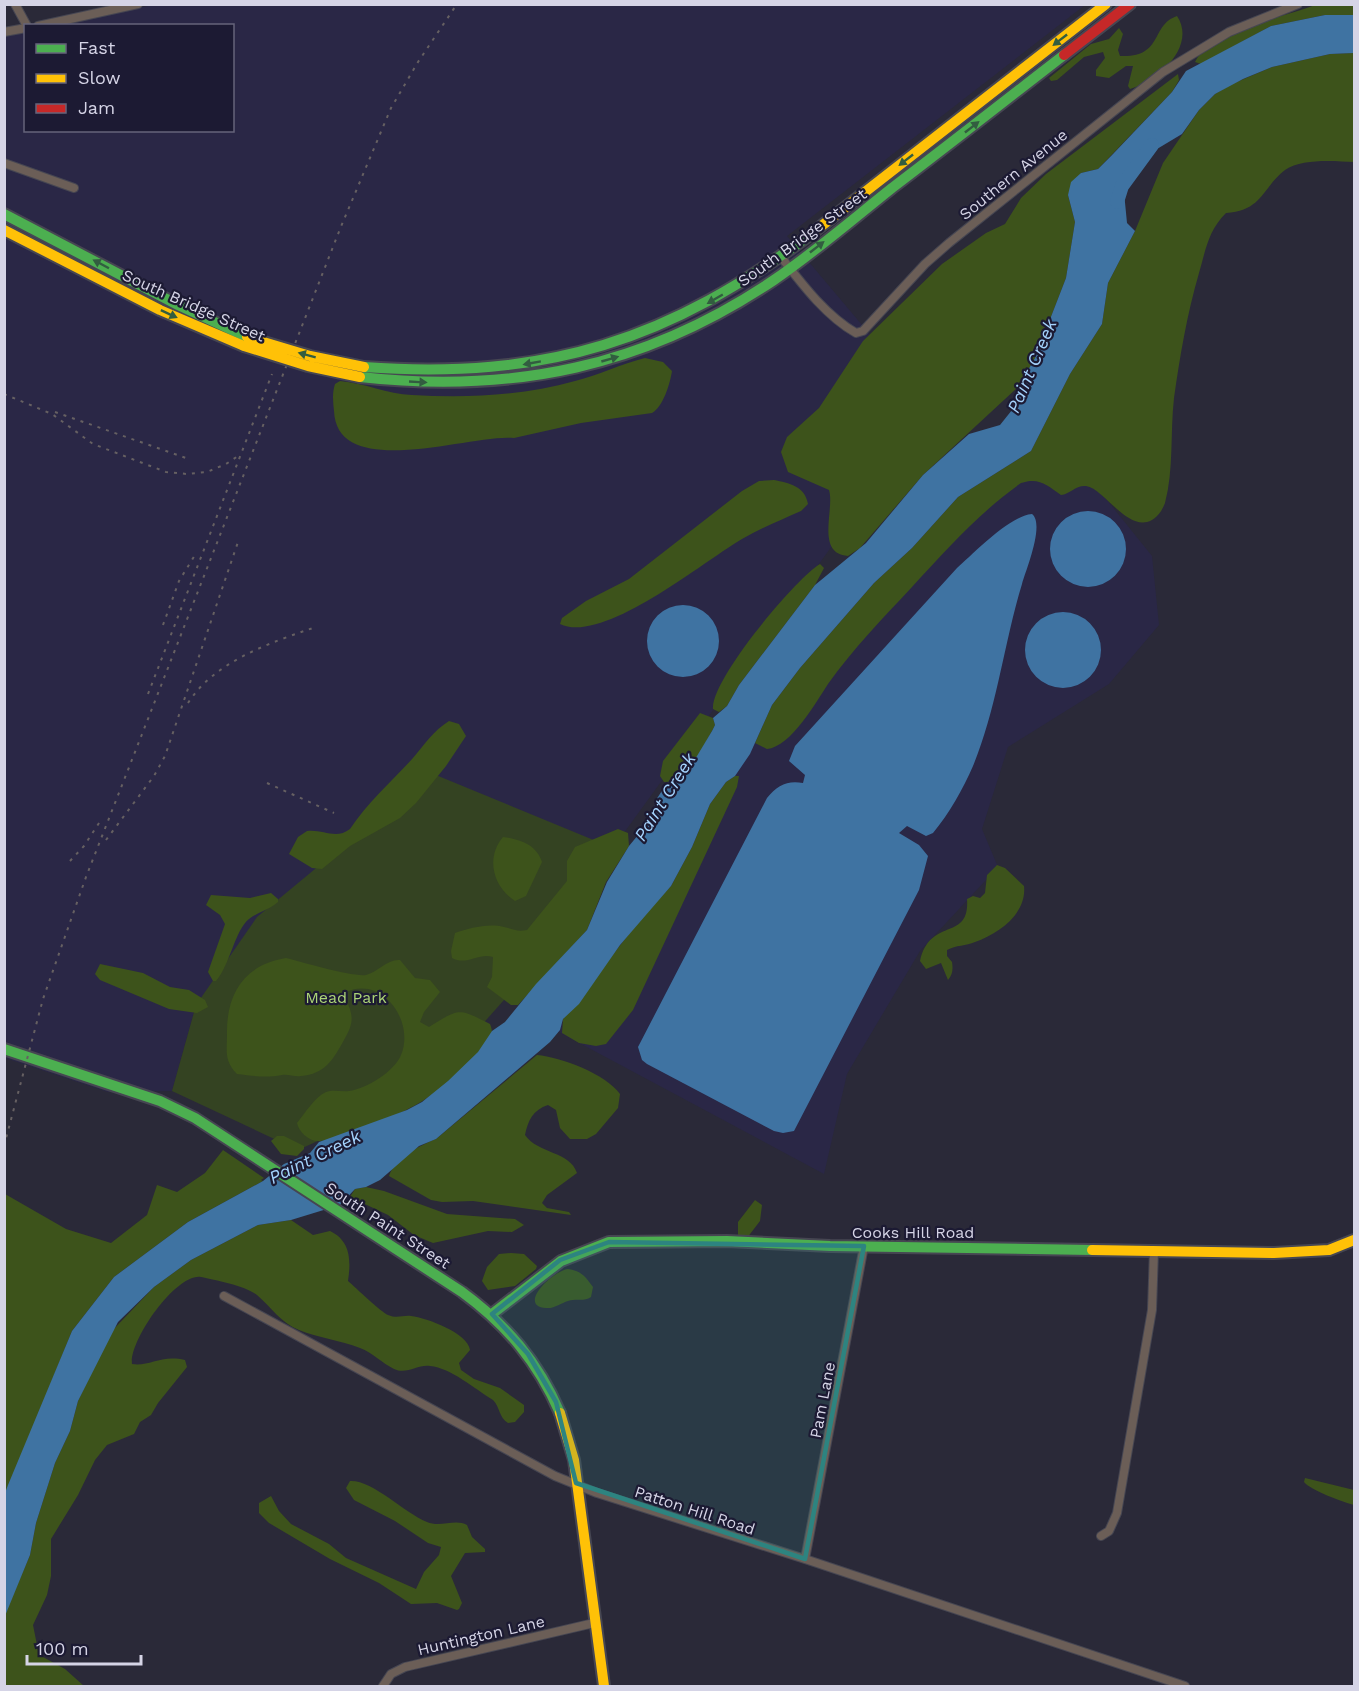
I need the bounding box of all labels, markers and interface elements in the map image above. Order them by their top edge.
legend [24,24,234,132]
one-way arrow [1052,34,1068,47]
text: Fast [78,37,116,58]
text: Slow [78,67,121,88]
text: Jam [78,97,115,118]
one-way arrow [964,122,979,134]
street label: Southern Avenue [955,125,1071,224]
one-way arrow [898,154,914,166]
street label: South Bridge Street [734,184,871,290]
one-way arrow [810,241,825,253]
one-way arrow [92,259,109,269]
street label: South Bridge Street [119,265,268,346]
one-way arrow [707,294,723,305]
one-way arrow [160,309,177,318]
water label: Paint Creek [1002,315,1061,416]
one-way arrow [298,350,316,359]
one-way arrow [602,354,620,363]
one-way arrow [522,359,541,368]
one-way arrow [409,378,428,387]
water label: Paint Creek [629,748,701,845]
park label: Mead Park [305,988,387,1007]
water label: Paint Creek [265,1125,365,1188]
street label: South Paint Street [322,1178,454,1273]
street label: Cooks Hill Road [852,1223,974,1242]
street label: Pam Lane [806,1360,839,1440]
street label: Patton Hill Road [632,1482,758,1539]
street label: Huntington Lane [416,1612,547,1659]
scale bar [27,1628,141,1666]
text: 100 m [36,1638,89,1659]

